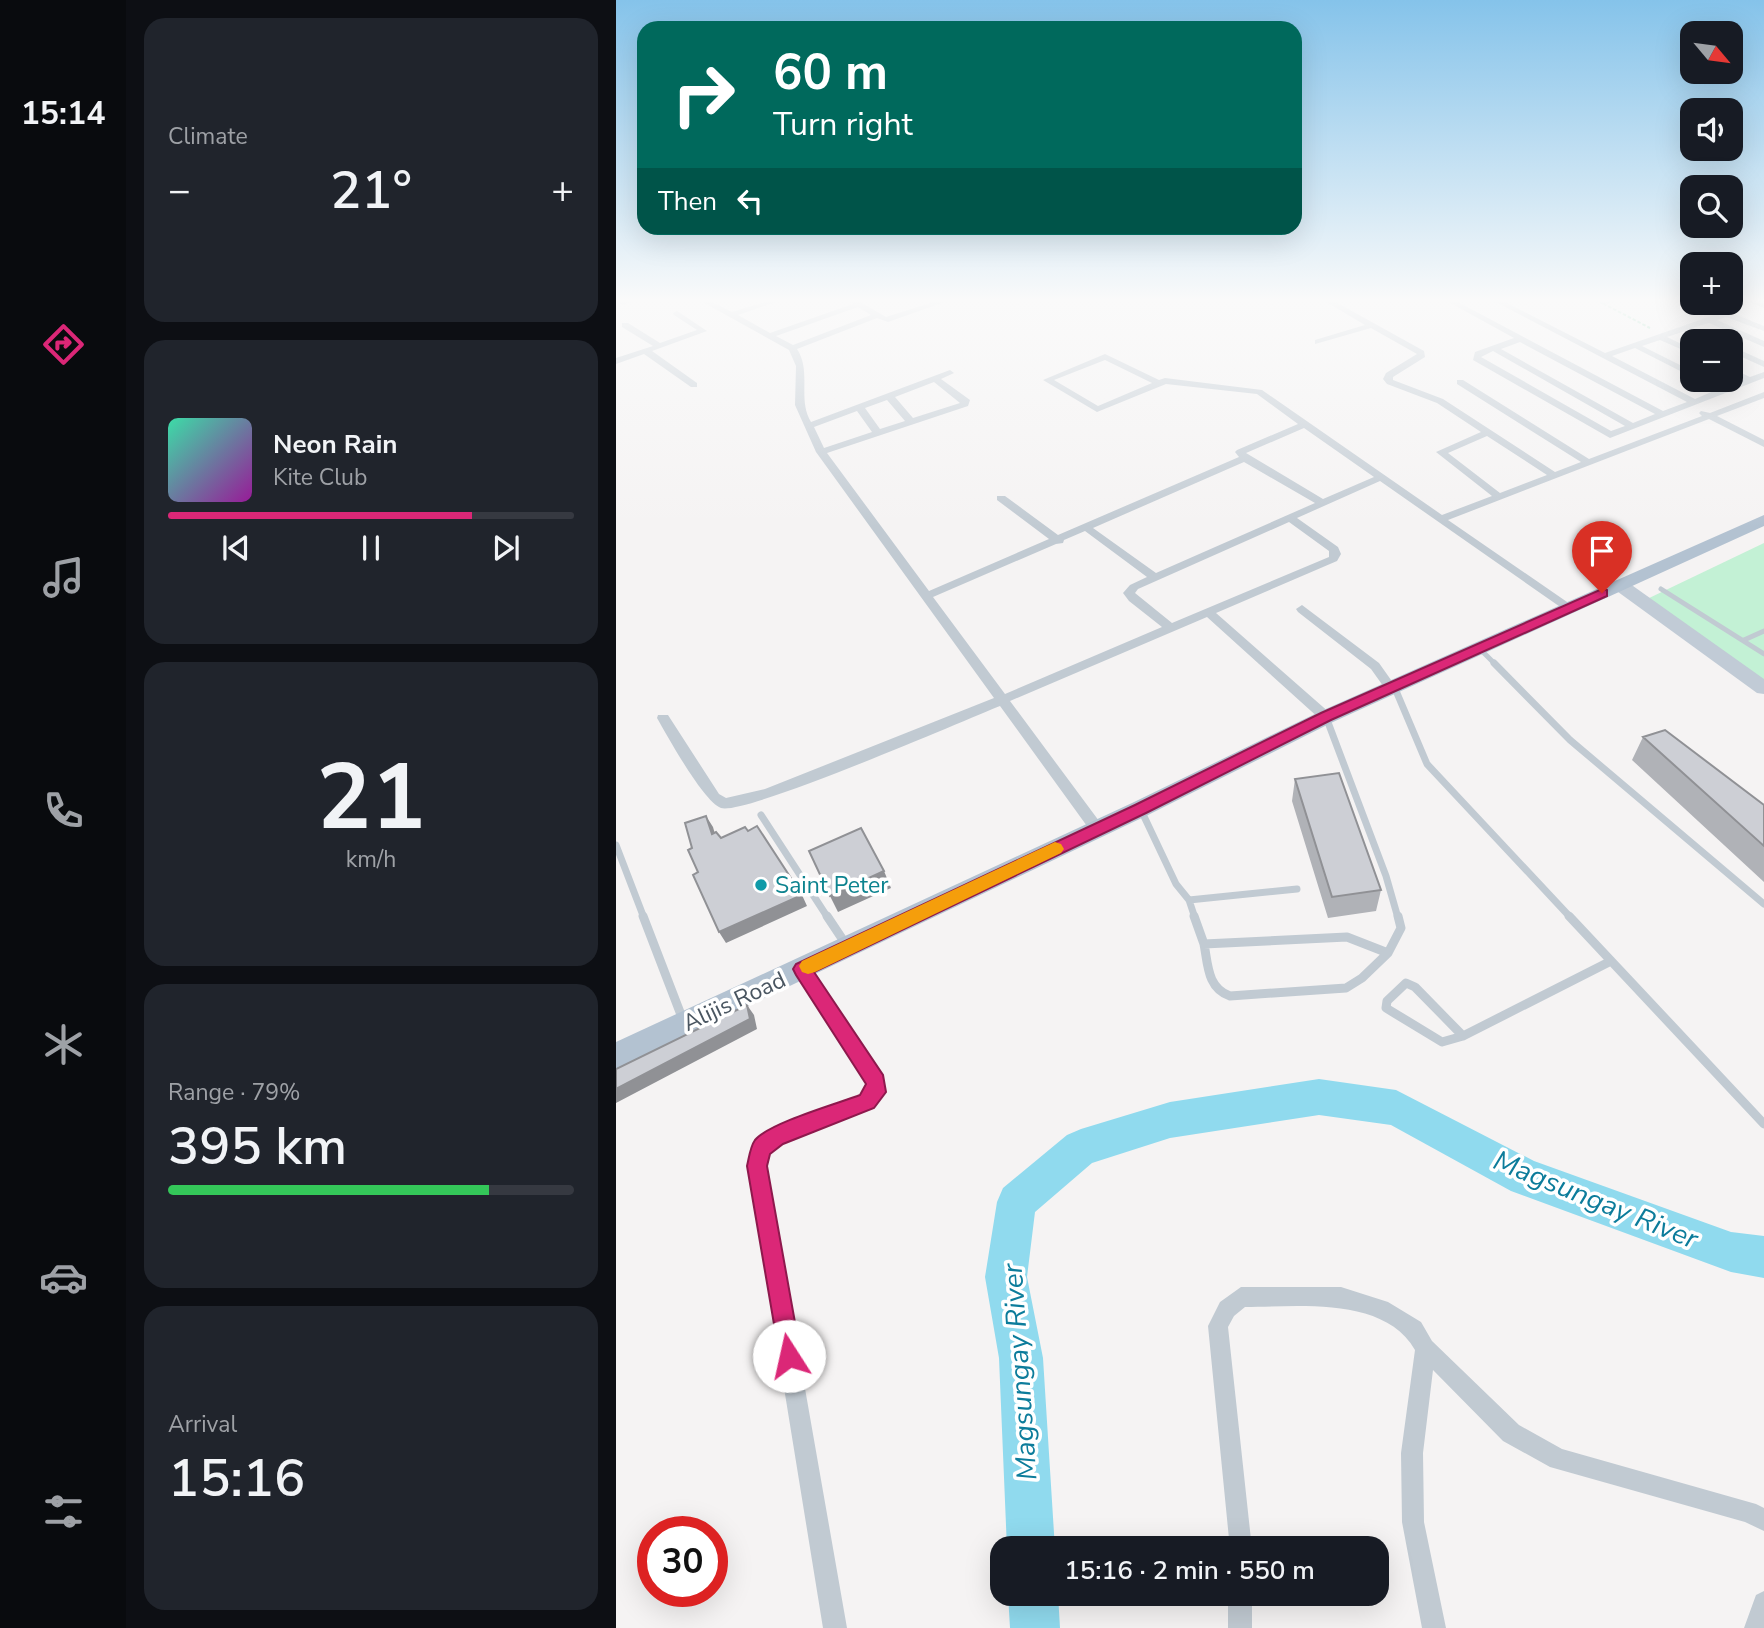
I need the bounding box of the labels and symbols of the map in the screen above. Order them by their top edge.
north arrow [1680,21,1743,84]
pin [1572,521,1632,593]
place label: Saint Peter [775,870,889,901]
marker: Saint Peter [753,877,769,893]
street label: Alijis Road [678,964,791,1039]
water label: Magsungay River [1488,1142,1704,1259]
water label: Magsungay River [993,1261,1047,1482]
position arrow [752,1319,826,1393]
speed limit sign: 30 [637,1516,728,1607]

